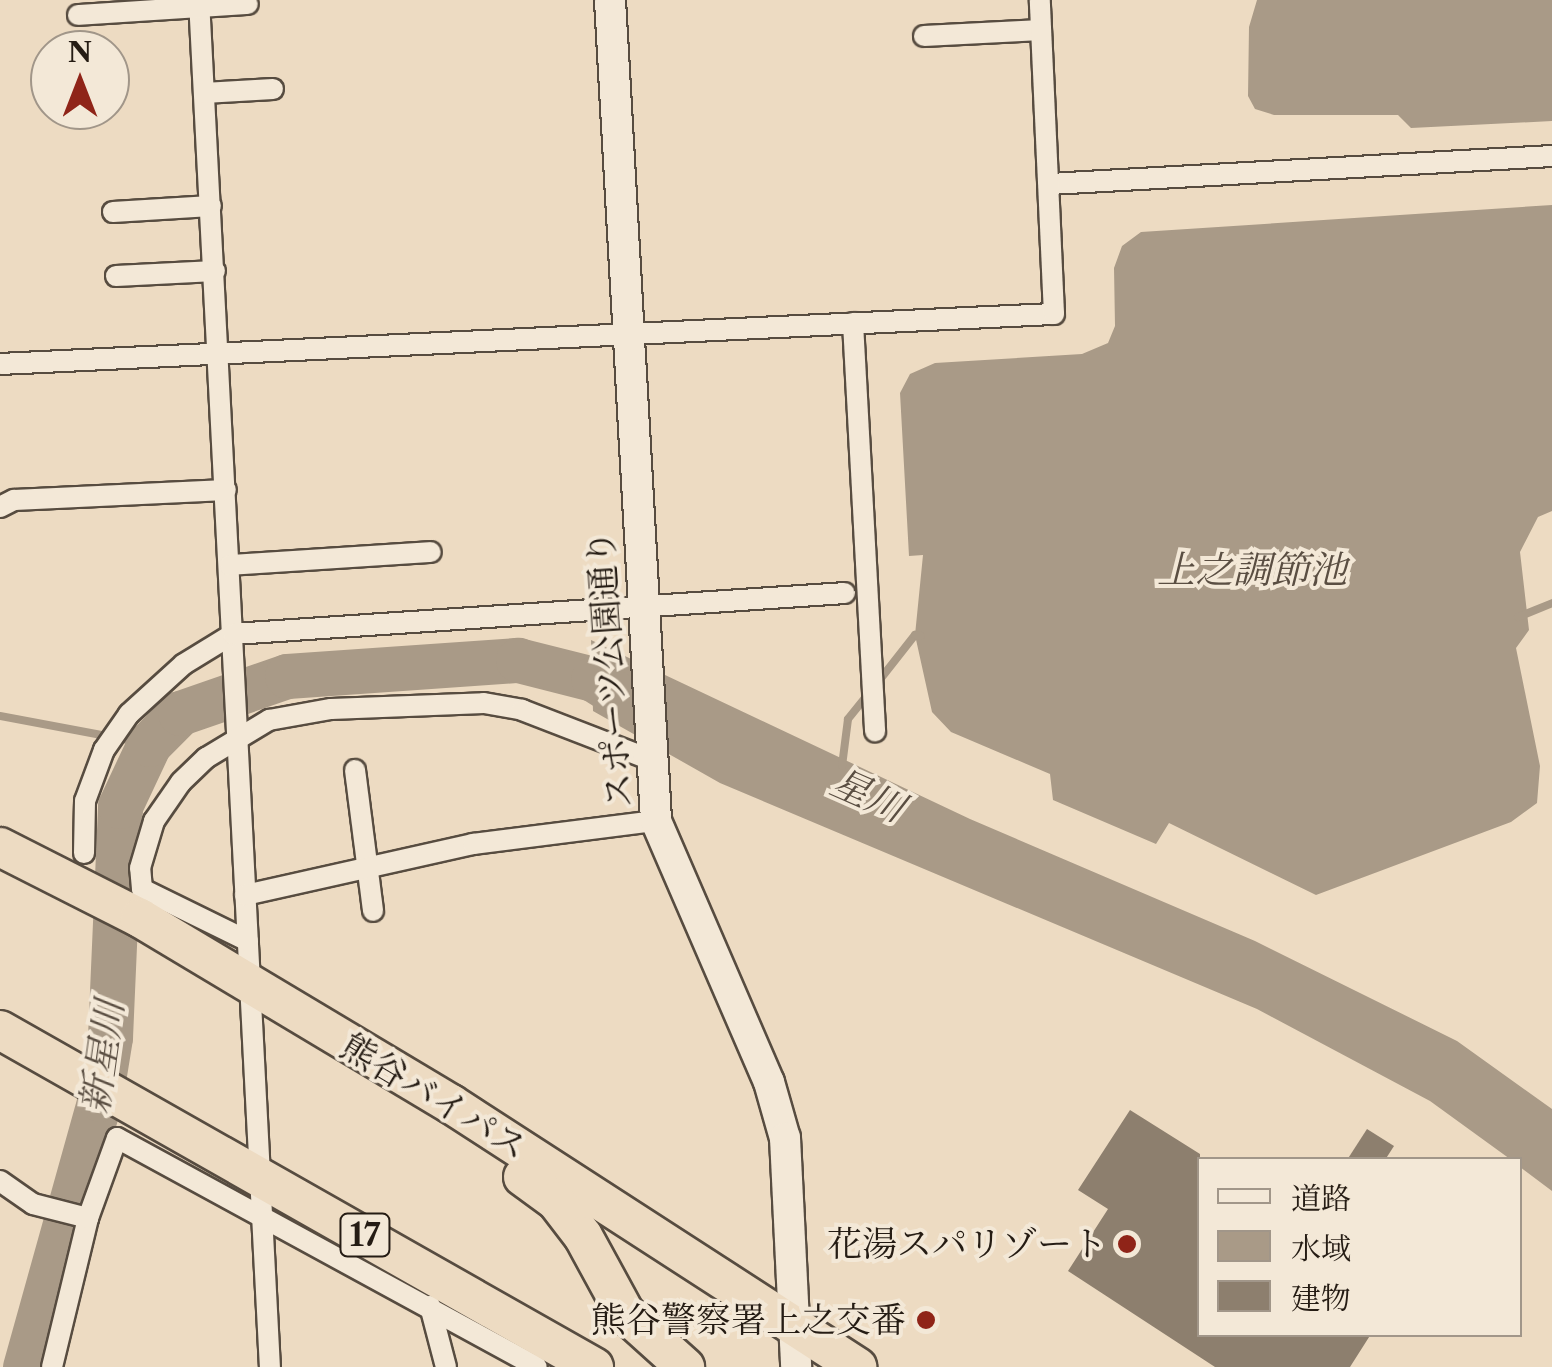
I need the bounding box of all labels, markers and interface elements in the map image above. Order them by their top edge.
north arrow [30,30,130,130]
text: N [68,35,92,69]
street label: スポーツ公園通り [579,528,641,810]
water label: 上之調節池 [1157,547,1347,593]
water label: 星川 [824,759,912,831]
water label: 新星川 [71,997,133,1117]
street label: 熊谷バイパス [333,1025,535,1169]
legend [1197,1157,1522,1337]
text: 道路 [1291,1180,1351,1217]
road number: 17 [338,1208,392,1262]
place label: 花湯スパリゾート [827,1223,1107,1265]
text: 水域 [1291,1230,1351,1267]
marker: 花湯スパリゾート [1116,1233,1138,1255]
text: 建物 [1291,1280,1351,1317]
place label: 熊谷警察署上之交番 [591,1299,906,1341]
marker: 熊谷警察署上之交番 [915,1309,937,1331]

